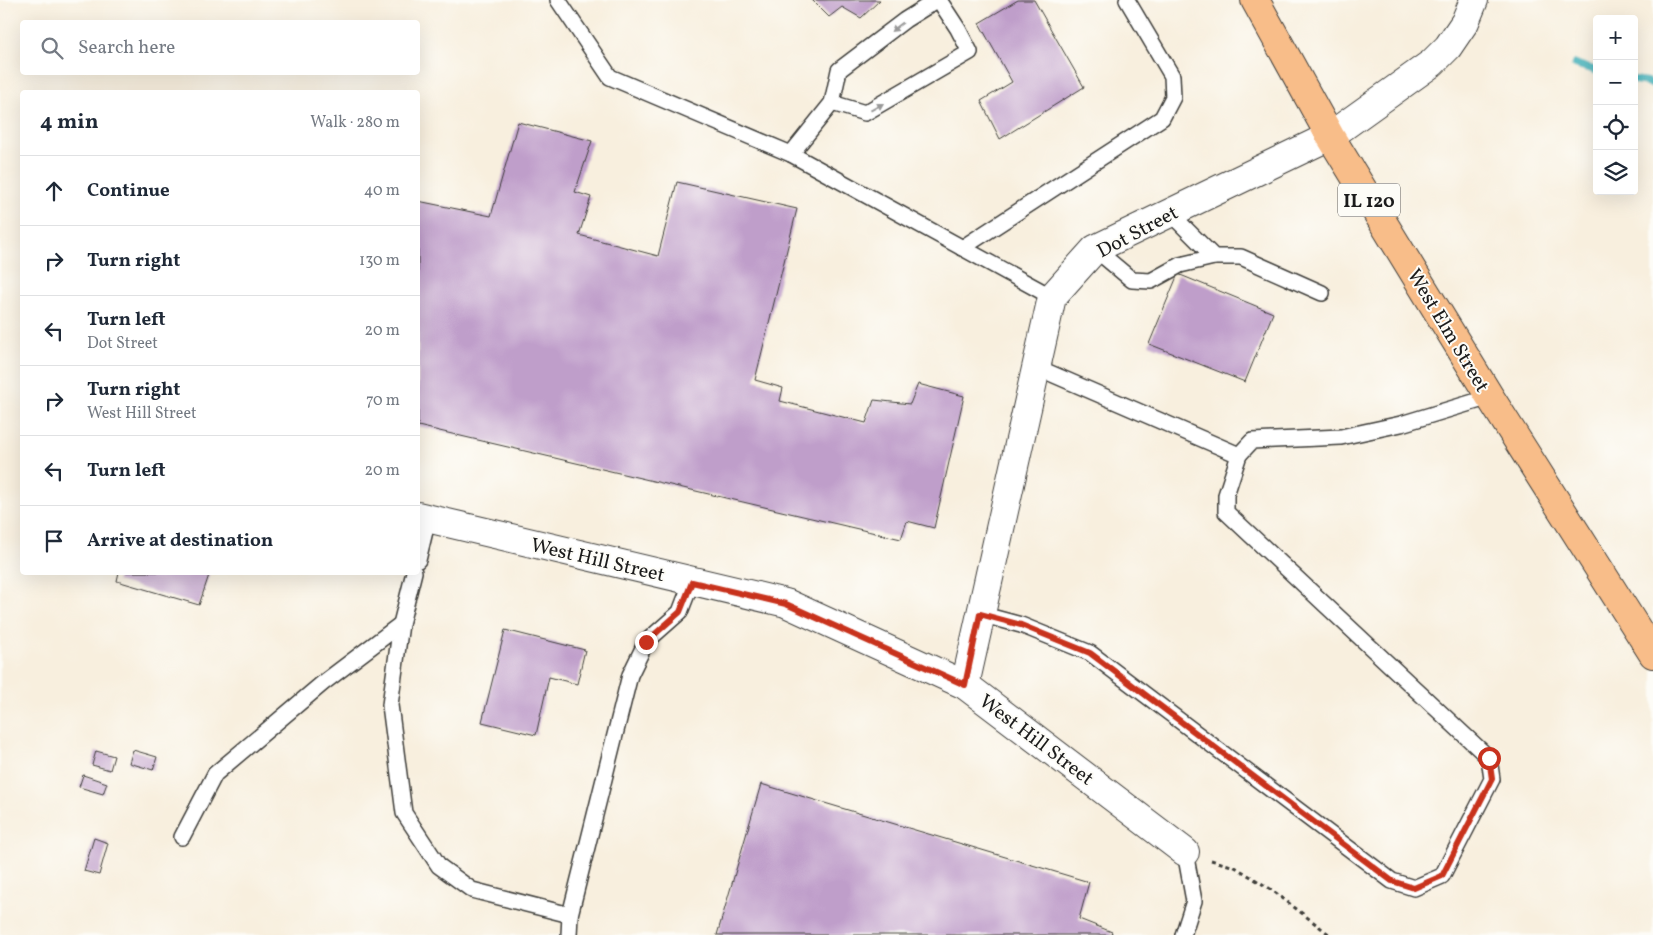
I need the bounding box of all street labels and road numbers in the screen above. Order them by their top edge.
road number: IL 120 [1338,184,1400,216]
street label: Dot Street [1092,200,1184,266]
street label: West Elm Street [1399,264,1495,398]
street label: West Hill Street [528,532,667,590]
street label: West Hill Street [973,688,1099,793]

